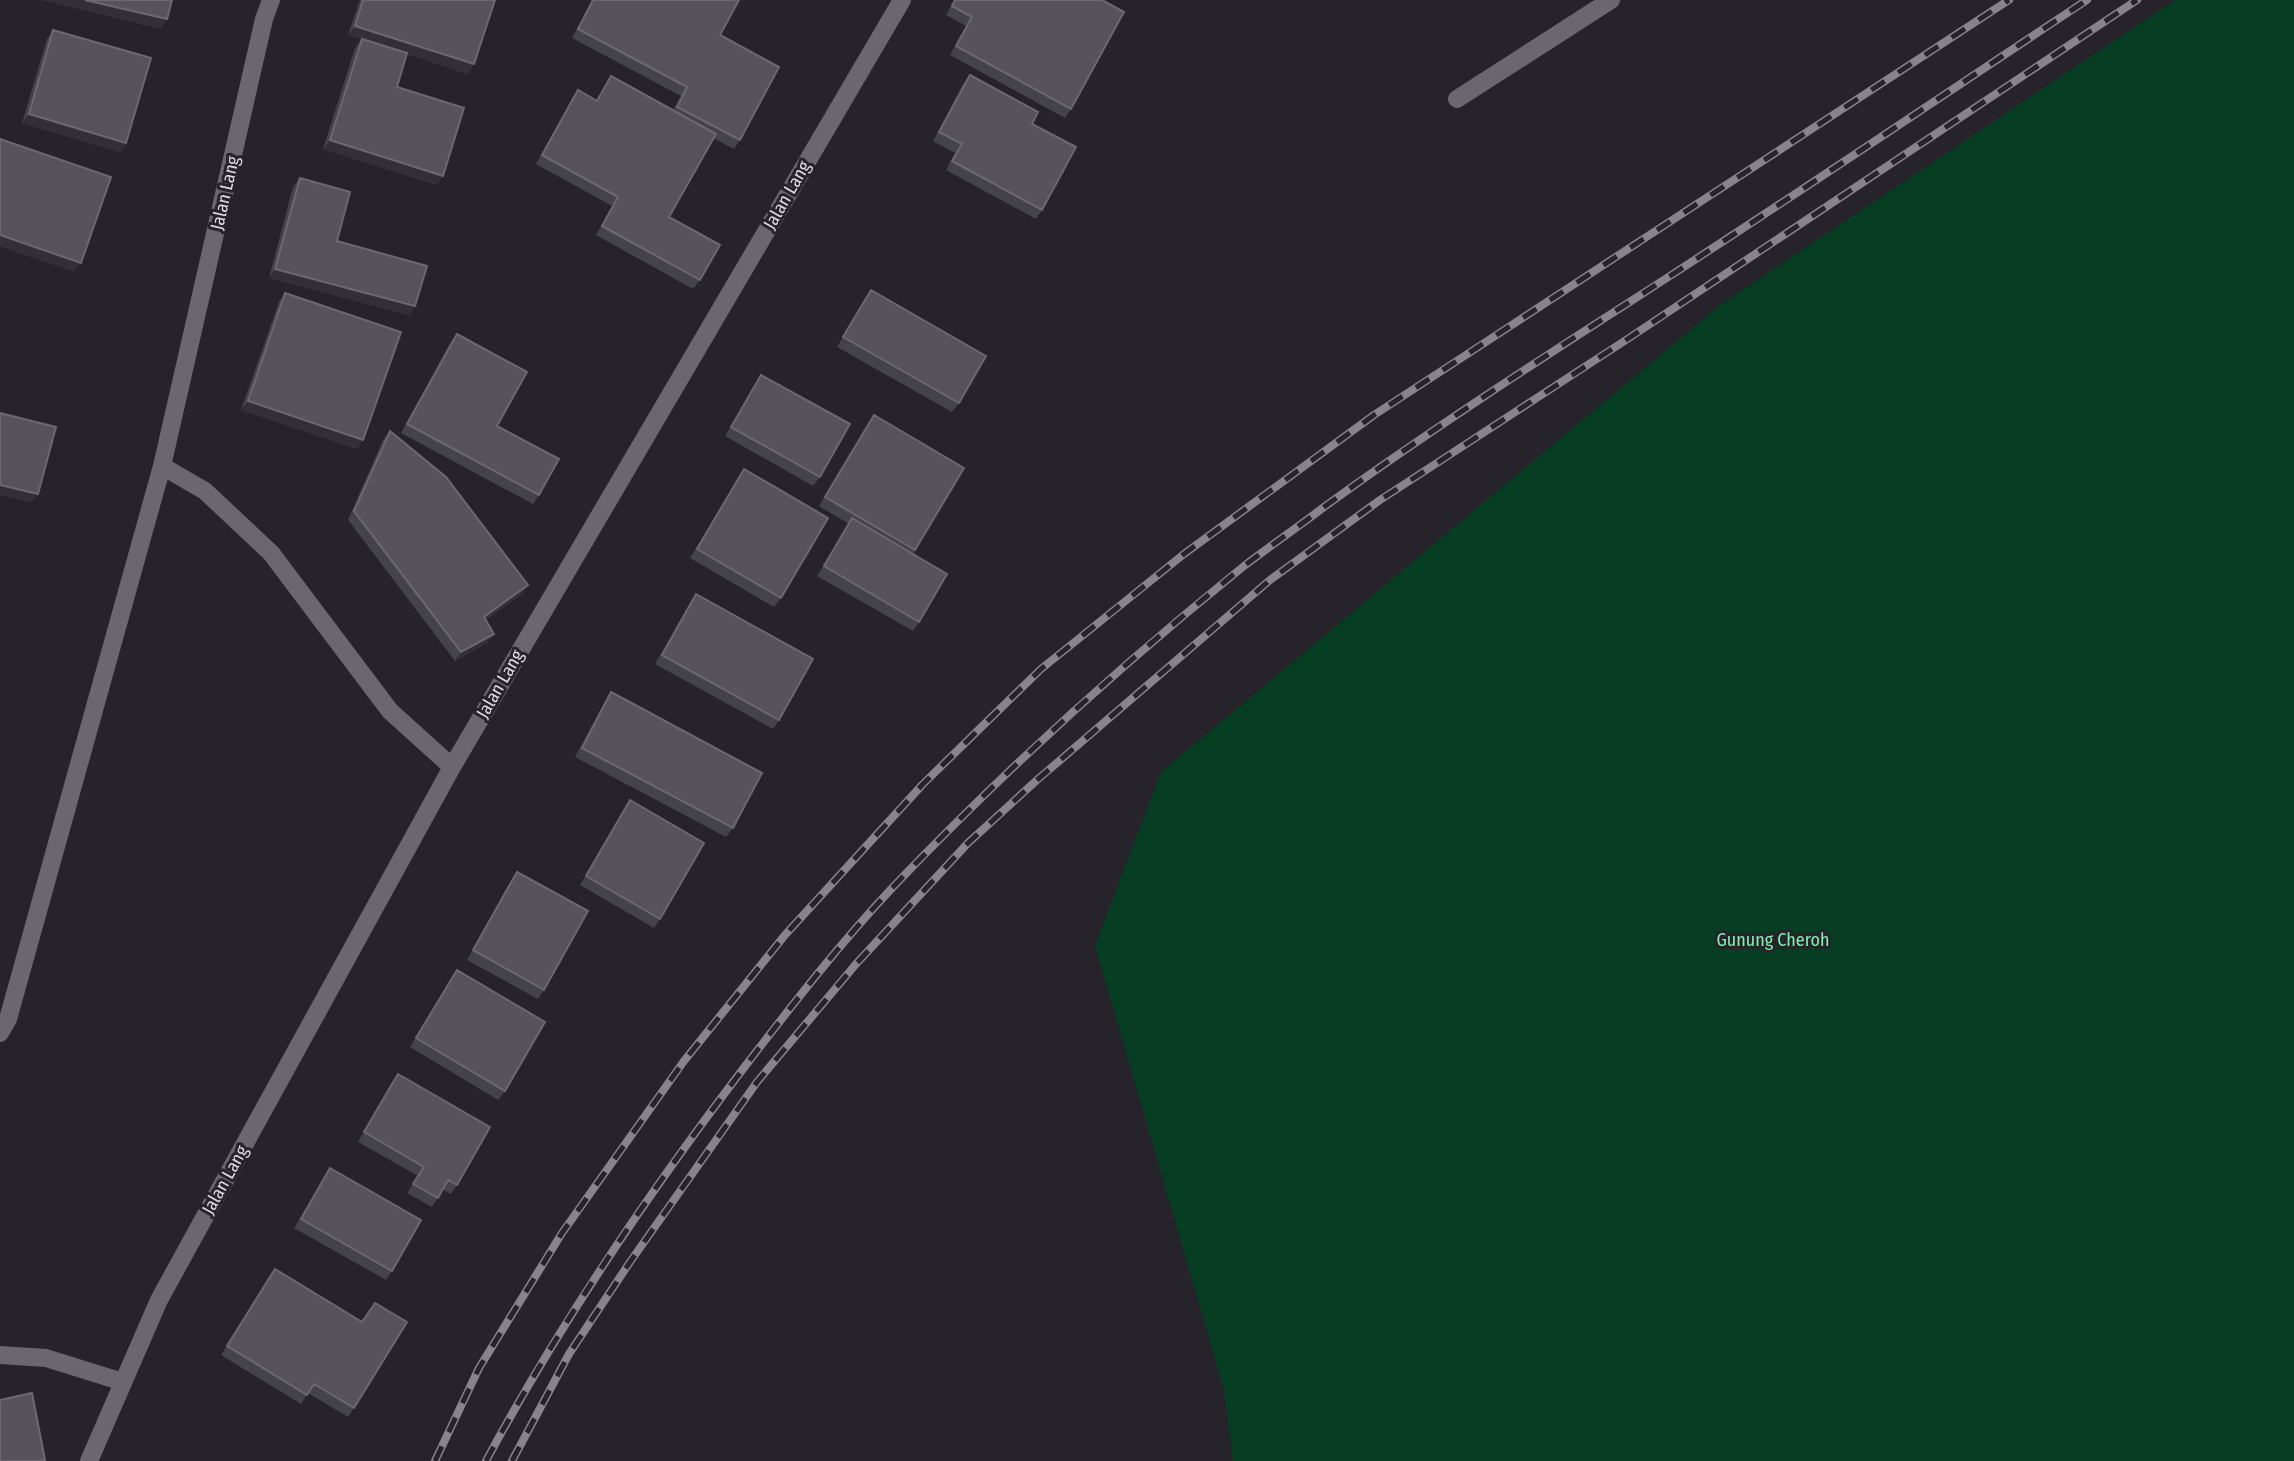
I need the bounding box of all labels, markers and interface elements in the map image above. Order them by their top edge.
street label: Jalan Lang [206,153,244,232]
street label: Jalan Lang [759,156,816,233]
street label: Jalan Lang [472,645,529,722]
park label: Gunung Cheroh [1717,929,1829,951]
street label: Jalan Lang [197,1141,253,1218]

